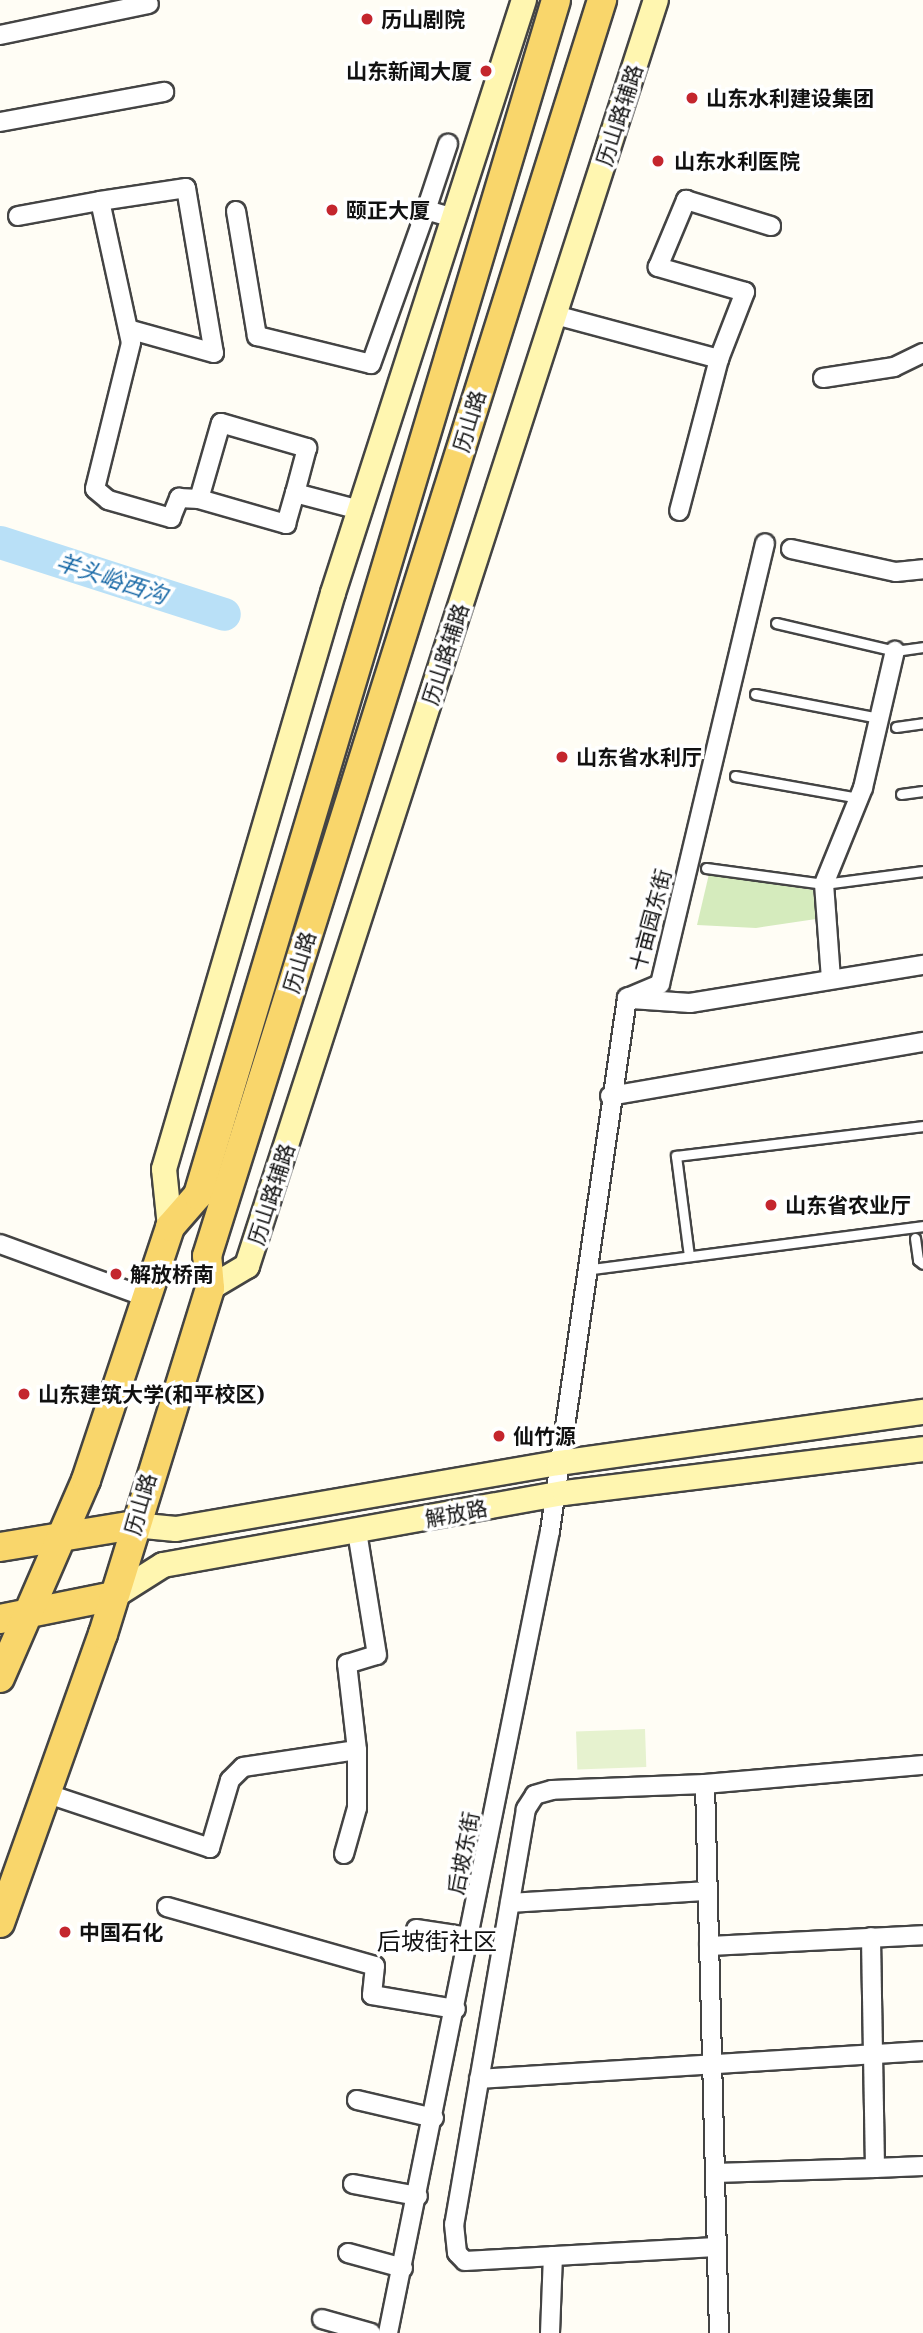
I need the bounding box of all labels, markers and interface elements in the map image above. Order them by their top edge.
place label: 历山剧院 [381,6,465,32]
marker: 历山剧院 [359,11,375,27]
place label: 山东新闻大厦 [346,58,472,84]
street label: 历山路辅路 [591,61,647,169]
marker: 山东新闻大厦 [478,63,494,79]
place label: 山东水利建设集团 [706,85,874,111]
marker: 山东水利建设集团 [684,90,700,106]
place label: 山东水利医院 [674,148,800,174]
marker: 山东水利医院 [648,151,668,171]
place label: 颐正大厦 [346,197,430,223]
marker: 颐正大厦 [324,202,340,218]
street label: 历山路 [448,387,490,455]
water label: 羊头峪西沟 [53,547,171,609]
street label: 历山路辅路 [417,600,473,708]
place label: 山东省水利厅 [576,744,702,770]
marker: 山东省水利厅 [554,749,570,765]
street label: 十亩园东街 [624,866,676,974]
street label: 历山路 [278,928,320,996]
street label: 历山路辅路 [243,1140,299,1248]
place label: 山东省农业厅 [785,1192,911,1218]
marker: 山东省农业厅 [763,1197,779,1213]
place label: 解放桥南 [130,1261,214,1287]
marker: 解放桥南 [108,1266,124,1282]
place label: 山东建筑大学(和平校区) [38,1381,265,1407]
marker: 山东建筑大学(和平校区) [16,1386,32,1402]
place label: 仙竹源 [513,1423,576,1449]
marker: 仙竹源 [491,1428,507,1444]
street label: 历山路 [119,1470,161,1538]
street label: 解放路 [423,1495,489,1531]
street label: 后坡东街 [443,1809,483,1897]
place label: 中国石化 [79,1919,163,1945]
marker: 中国石化 [57,1924,73,1940]
district label: 后坡街社区 [377,1927,497,1955]

